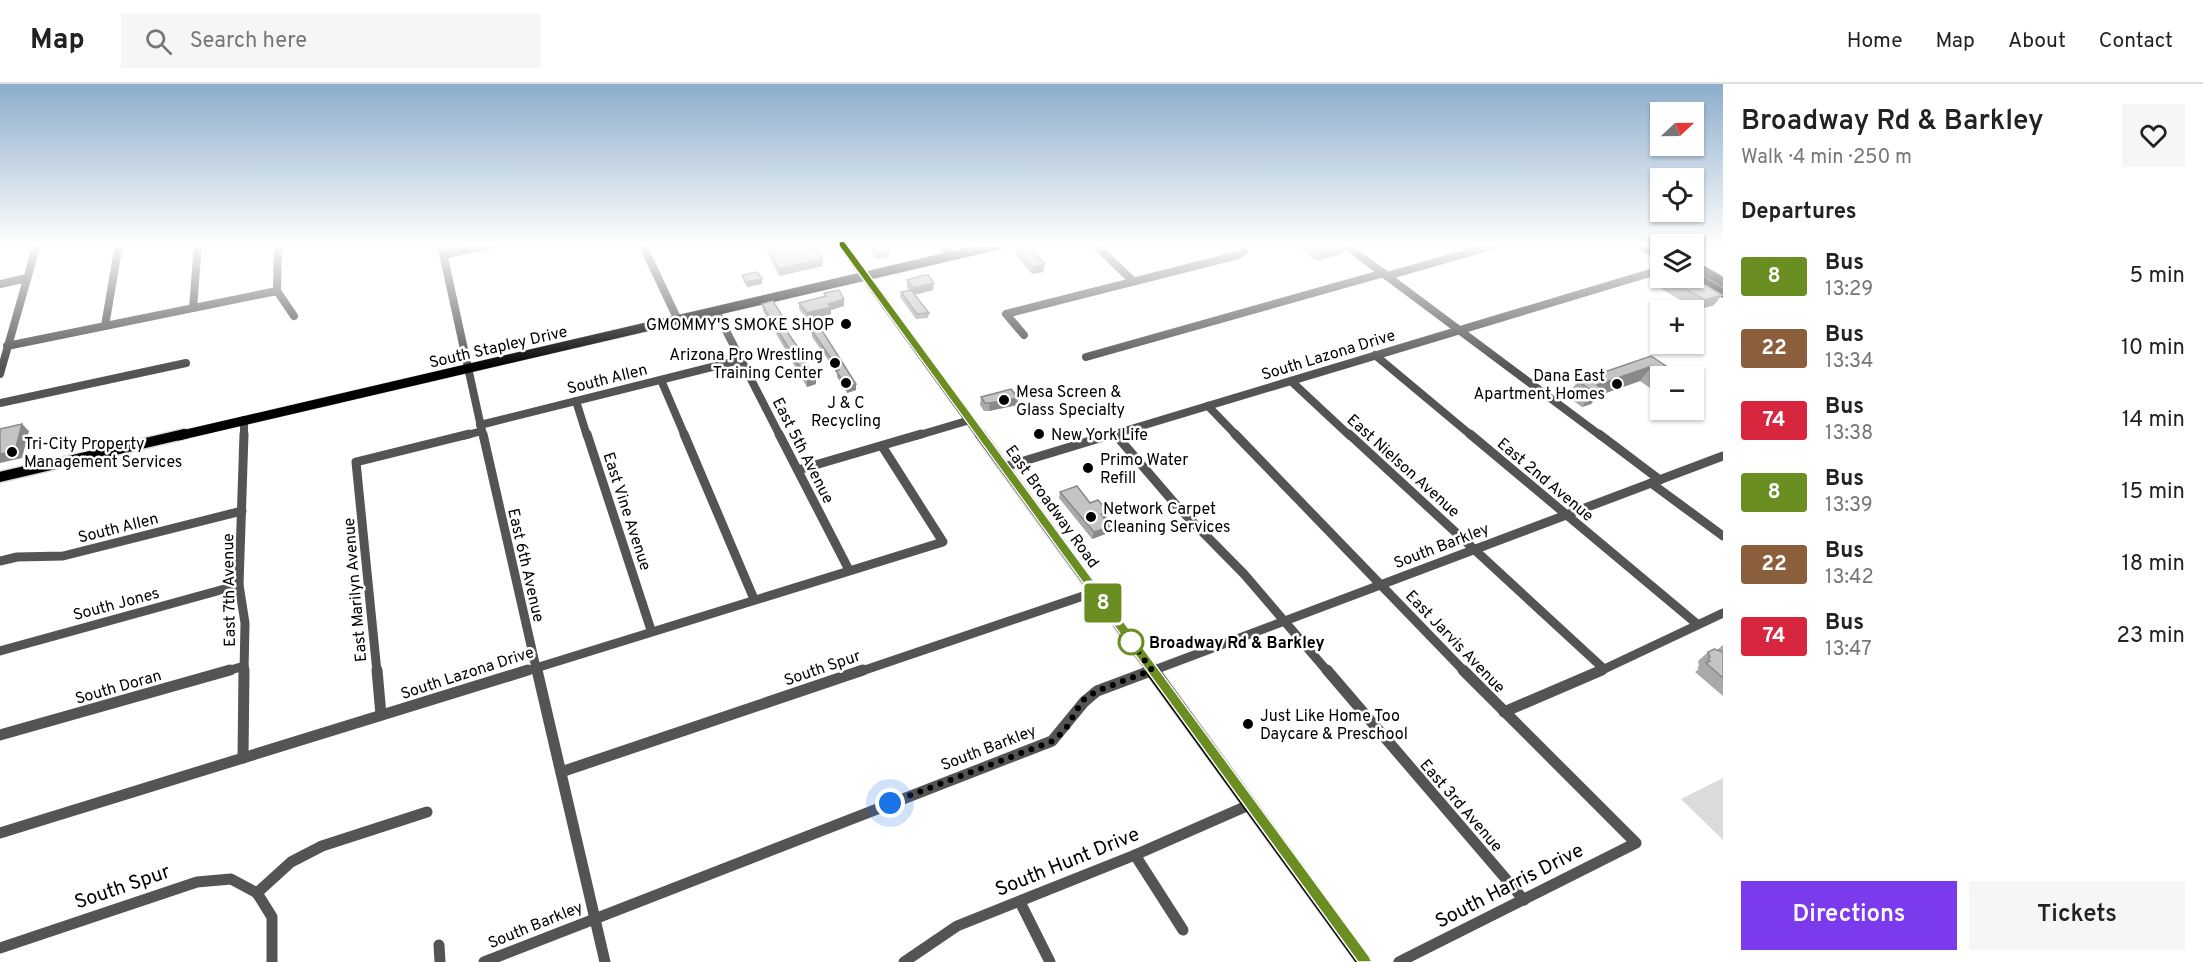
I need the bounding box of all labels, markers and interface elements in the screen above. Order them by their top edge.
search box [121,14,541,68]
text: Map [30,23,85,59]
icon: search [142,25,175,58]
text: Search here [190,28,307,55]
text: Home [1847,28,1903,55]
text: Map [1936,28,1975,55]
text: About [2008,28,2066,55]
text: Contact [2099,28,2173,55]
north arrow [1650,102,1704,156]
map controls [1650,102,1704,420]
text: Broadway Rd & Barkley [1741,104,2044,140]
button: heart [2122,104,2185,167]
text: Walk · 4 min · 250 m [1741,145,1912,171]
button: locate [1650,168,1704,222]
text: Departures [1741,199,1857,226]
button: layers [1650,234,1704,288]
text: Bus [1825,250,1864,277]
text: 8 [1767,263,1781,290]
text: 5 min [2130,263,2185,290]
text: 13:29 [1825,277,1873,303]
button: + [1650,300,1704,354]
place label: GMOMMY'S SMOKE SHOP [646,316,834,336]
marker: GMOMMY'S SMOKE SHOP [839,317,853,331]
street label: South Stapley Drive [427,322,570,374]
text: Bus [1825,322,1864,349]
street label: South Lazona Drive [1259,326,1398,386]
text: 22 [1761,335,1787,362]
text: 10 min [2121,335,2185,362]
place label: Arizona Pro Wrestling Training Center [669,346,823,384]
text: 13:34 [1825,349,1873,375]
marker: Arizona Pro Wrestling Training Center [828,356,842,370]
street label: South Allen [565,360,650,400]
button: − [1650,366,1704,420]
place label: Dana East Apartment Homes [1473,367,1605,405]
marker: J & C Recycling [839,376,853,390]
marker: Dana East Apartment Homes [1610,377,1624,391]
place label: Mesa Screen & Glass Specialty [1016,383,1125,421]
marker: Mesa Screen & Glass Specialty [997,393,1011,407]
place label: J & C Recycling [811,394,881,432]
text: Bus [1825,394,1864,421]
street label: East 5th Avenue [767,395,838,507]
text: 74 [1762,407,1786,434]
text: 14 min [2122,407,2185,434]
street label: East Nielson Avenue [1342,411,1463,522]
text: 13:38 [1825,421,1873,447]
place label: New York Life [1051,426,1148,446]
marker: New York Life [1032,427,1046,441]
street label: East 2nd Avenue [1492,434,1597,527]
place label: Tri-City Property Management Services [24,435,182,473]
street label: East Broadway Road [1000,442,1103,573]
marker: Tri-City Property Management Services [5,445,19,459]
street label: East Vine Avenue [598,450,655,573]
place label: Primo Water Refill [1100,451,1189,489]
marker: Primo Water Refill [1081,461,1095,475]
text: Bus [1825,466,1864,493]
text: 8 [1767,479,1781,506]
text: 15 min [2121,479,2185,506]
text: 13:39 [1825,493,1873,519]
place label: Network Carpet Cleaning Services [1103,500,1231,538]
street label: East 6th Avenue [502,507,548,624]
street label: South Allen [76,509,161,549]
marker: Network Carpet Cleaning Services [1084,510,1098,524]
street label: East Marilyn Avenue [340,517,372,663]
street label: South Barkley [1391,520,1492,574]
street label: East 7th Avenue [219,533,241,647]
text: Bus [1825,538,1864,565]
text: 22 [1761,551,1787,578]
text: 18 min [2122,551,2185,578]
text: 13:42 [1825,565,1874,591]
street label: South Jones [71,584,162,626]
line badge: 8 [1084,584,1122,622]
street label: East Jarvis Avenue [1400,587,1509,698]
text: 8 [1096,590,1110,617]
text: Bus [1825,610,1864,637]
text: 74 [1762,623,1786,650]
text: 23 min [2117,623,2185,650]
marker: Broadway Rd & Barkley [1118,629,1144,655]
place label: Broadway Rd & Barkley [1149,634,1325,654]
text: 13:47 [1825,637,1872,663]
street label: South Lazona Drive [398,643,537,705]
street label: South Spur [782,646,864,691]
street label: South Doran [73,666,164,710]
place label: Just Like Home Too Daycare & Preschool [1260,707,1408,745]
marker: Just Like Home Too Daycare & Preschool [1241,717,1255,731]
street label: South Barkley [938,722,1039,776]
street label: East 3rd Avenue [1415,756,1506,857]
your location [875,788,905,818]
street label: South Hunt Drive [992,822,1144,904]
street label: South Harris Drive [1431,838,1589,935]
street label: South Spur [71,859,174,916]
button: Directions [1741,881,1957,950]
button: Tickets [1969,881,2185,950]
street label: South Barkley [485,898,586,954]

